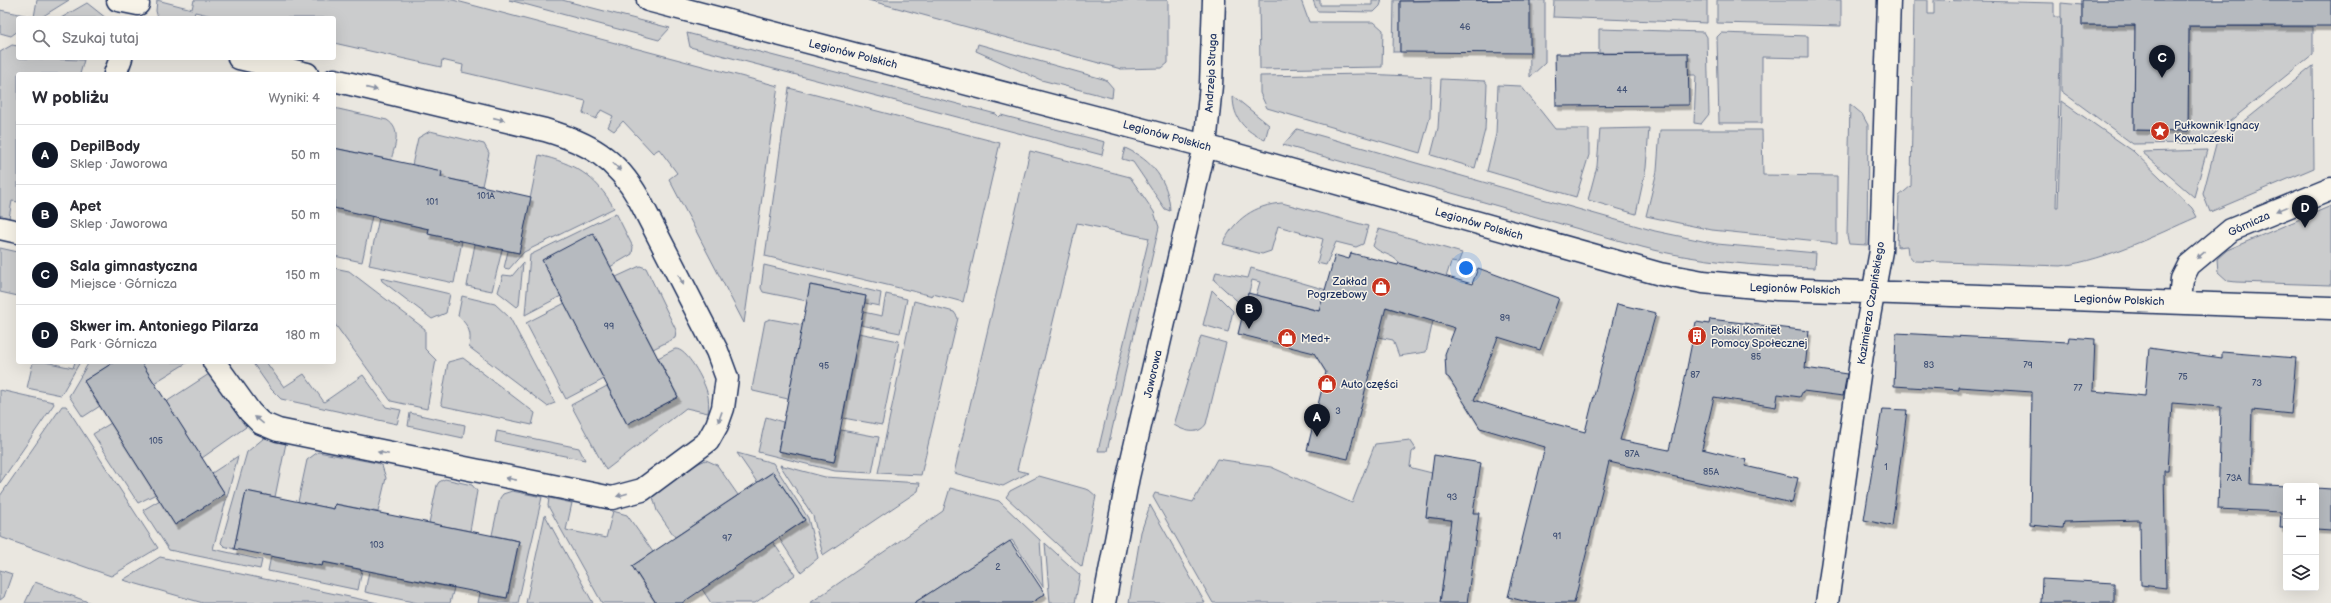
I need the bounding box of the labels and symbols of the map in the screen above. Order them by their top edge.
house number: 46 [1460,22,1471,33]
street label: Andrzeja Struga [1202,33,1220,113]
street label: Legionów Polskich [807,37,899,71]
pin: C [2149,45,2175,78]
house number: 44 [1617,85,1628,96]
one-way arrow [366,87,378,93]
one-way arrow [492,116,505,122]
street label: Legionów Polskich [1121,118,1213,154]
place label: Pułkownik Ignacy Kowalczeski [2174,119,2259,145]
place icon: Pułkownik Ignacy Kowalczeski [2149,120,2171,142]
one-way arrow [612,162,622,172]
house number: 101A [477,191,495,202]
pin: D [2292,195,2318,228]
house number: 101 [426,197,438,208]
street label: Legionów Polskich [1433,205,1525,243]
one-way arrow [2275,207,2287,213]
street label: Górnicza [2226,209,2272,239]
street label: Kazimierza Czapińskiego [1855,241,1887,365]
one-way arrow [2196,250,2207,259]
your location [1456,258,1476,278]
one-way arrow [678,274,684,286]
place label: Zakład Pogrzebowy [1307,275,1367,301]
shop icon: Zakład Pogrzebowy [1370,276,1392,298]
street label: Legionów Polskich [1749,281,1841,297]
street label: Legionów Polskich [2073,292,2165,308]
pin: B [1236,296,1262,329]
house number: 89 [1500,313,1510,324]
house number: 99 [604,321,614,332]
place label: Polski Komitet Pomocy Społecznej [1711,324,1808,350]
building icon: Polski Komitet Pomocy Społecznej [1686,325,1708,347]
shop icon: Med+ [1276,327,1298,349]
place label: Med+ [1301,332,1331,345]
street label: Jaworowa [1141,349,1165,399]
house number: 85 [1751,352,1761,363]
house number: 83 [1924,360,1935,371]
house number: 79 [2023,360,2033,371]
house number: 95 [819,361,829,372]
house number: 87 [1690,370,1700,381]
house number: 75 [2178,372,2188,383]
shop icon: Auto części [1316,373,1338,395]
place label: Auto części [1341,378,1398,391]
house number: 73 [2252,378,2262,389]
house number: 77 [2074,383,2083,394]
pin: A [1304,404,1330,437]
house number: 3 [1335,406,1341,417]
one-way arrow [717,411,723,423]
one-way arrow [253,415,264,424]
house number: 105 [149,436,163,447]
one-way arrow [377,449,390,455]
house number: 87A [1624,449,1640,460]
house number: 1 [1884,462,1888,473]
house number: 85A [1703,467,1719,478]
house number: 73A [2226,473,2242,484]
one-way arrow [505,475,517,481]
house number: 93 [1447,492,1458,503]
one-way arrow [616,493,629,499]
house number: 91 [1553,531,1561,542]
house number: 97 [722,533,732,544]
house number: 103 [370,540,385,551]
house number: 2 [995,562,1001,573]

